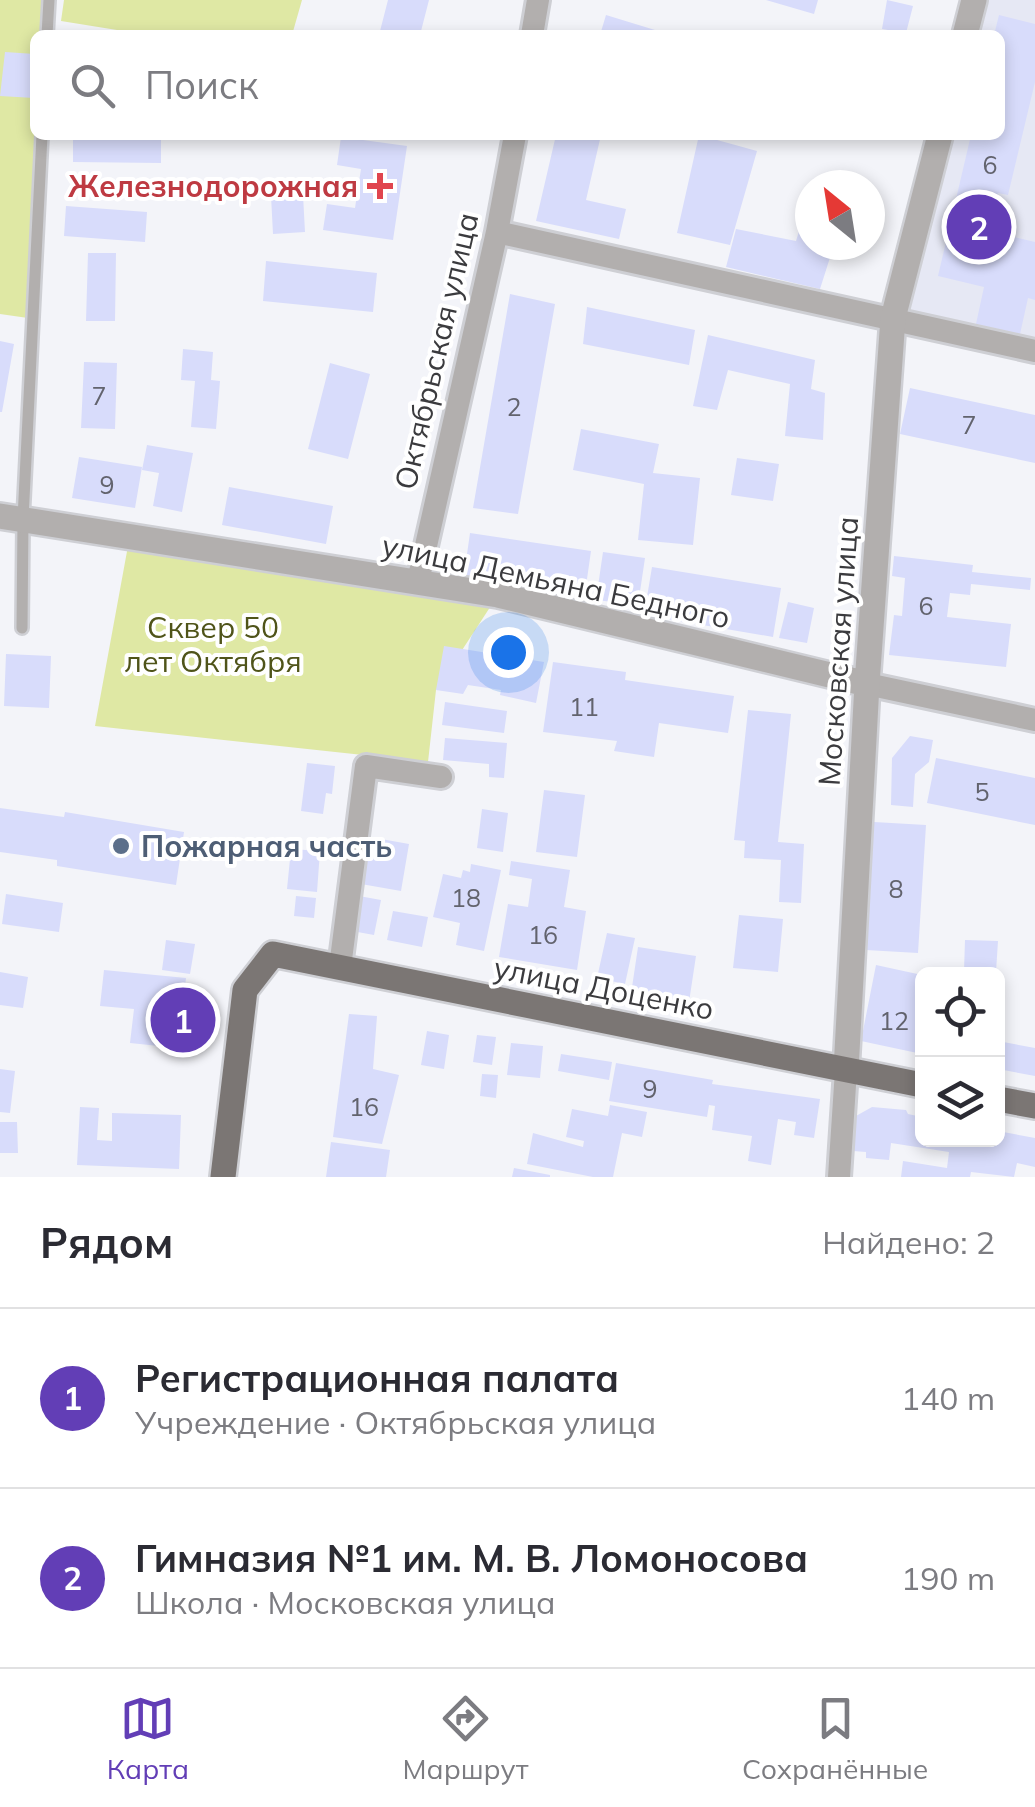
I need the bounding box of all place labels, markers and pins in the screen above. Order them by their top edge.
place label: Железнодорожная [68,167,358,205]
marker: Железнодорожная [367,173,393,199]
pin: 2 [946,190,1012,264]
place label: Пожарная часть [141,827,392,865]
marker: Пожарная часть [110,835,132,857]
pin: 1 [150,982,216,1058]

